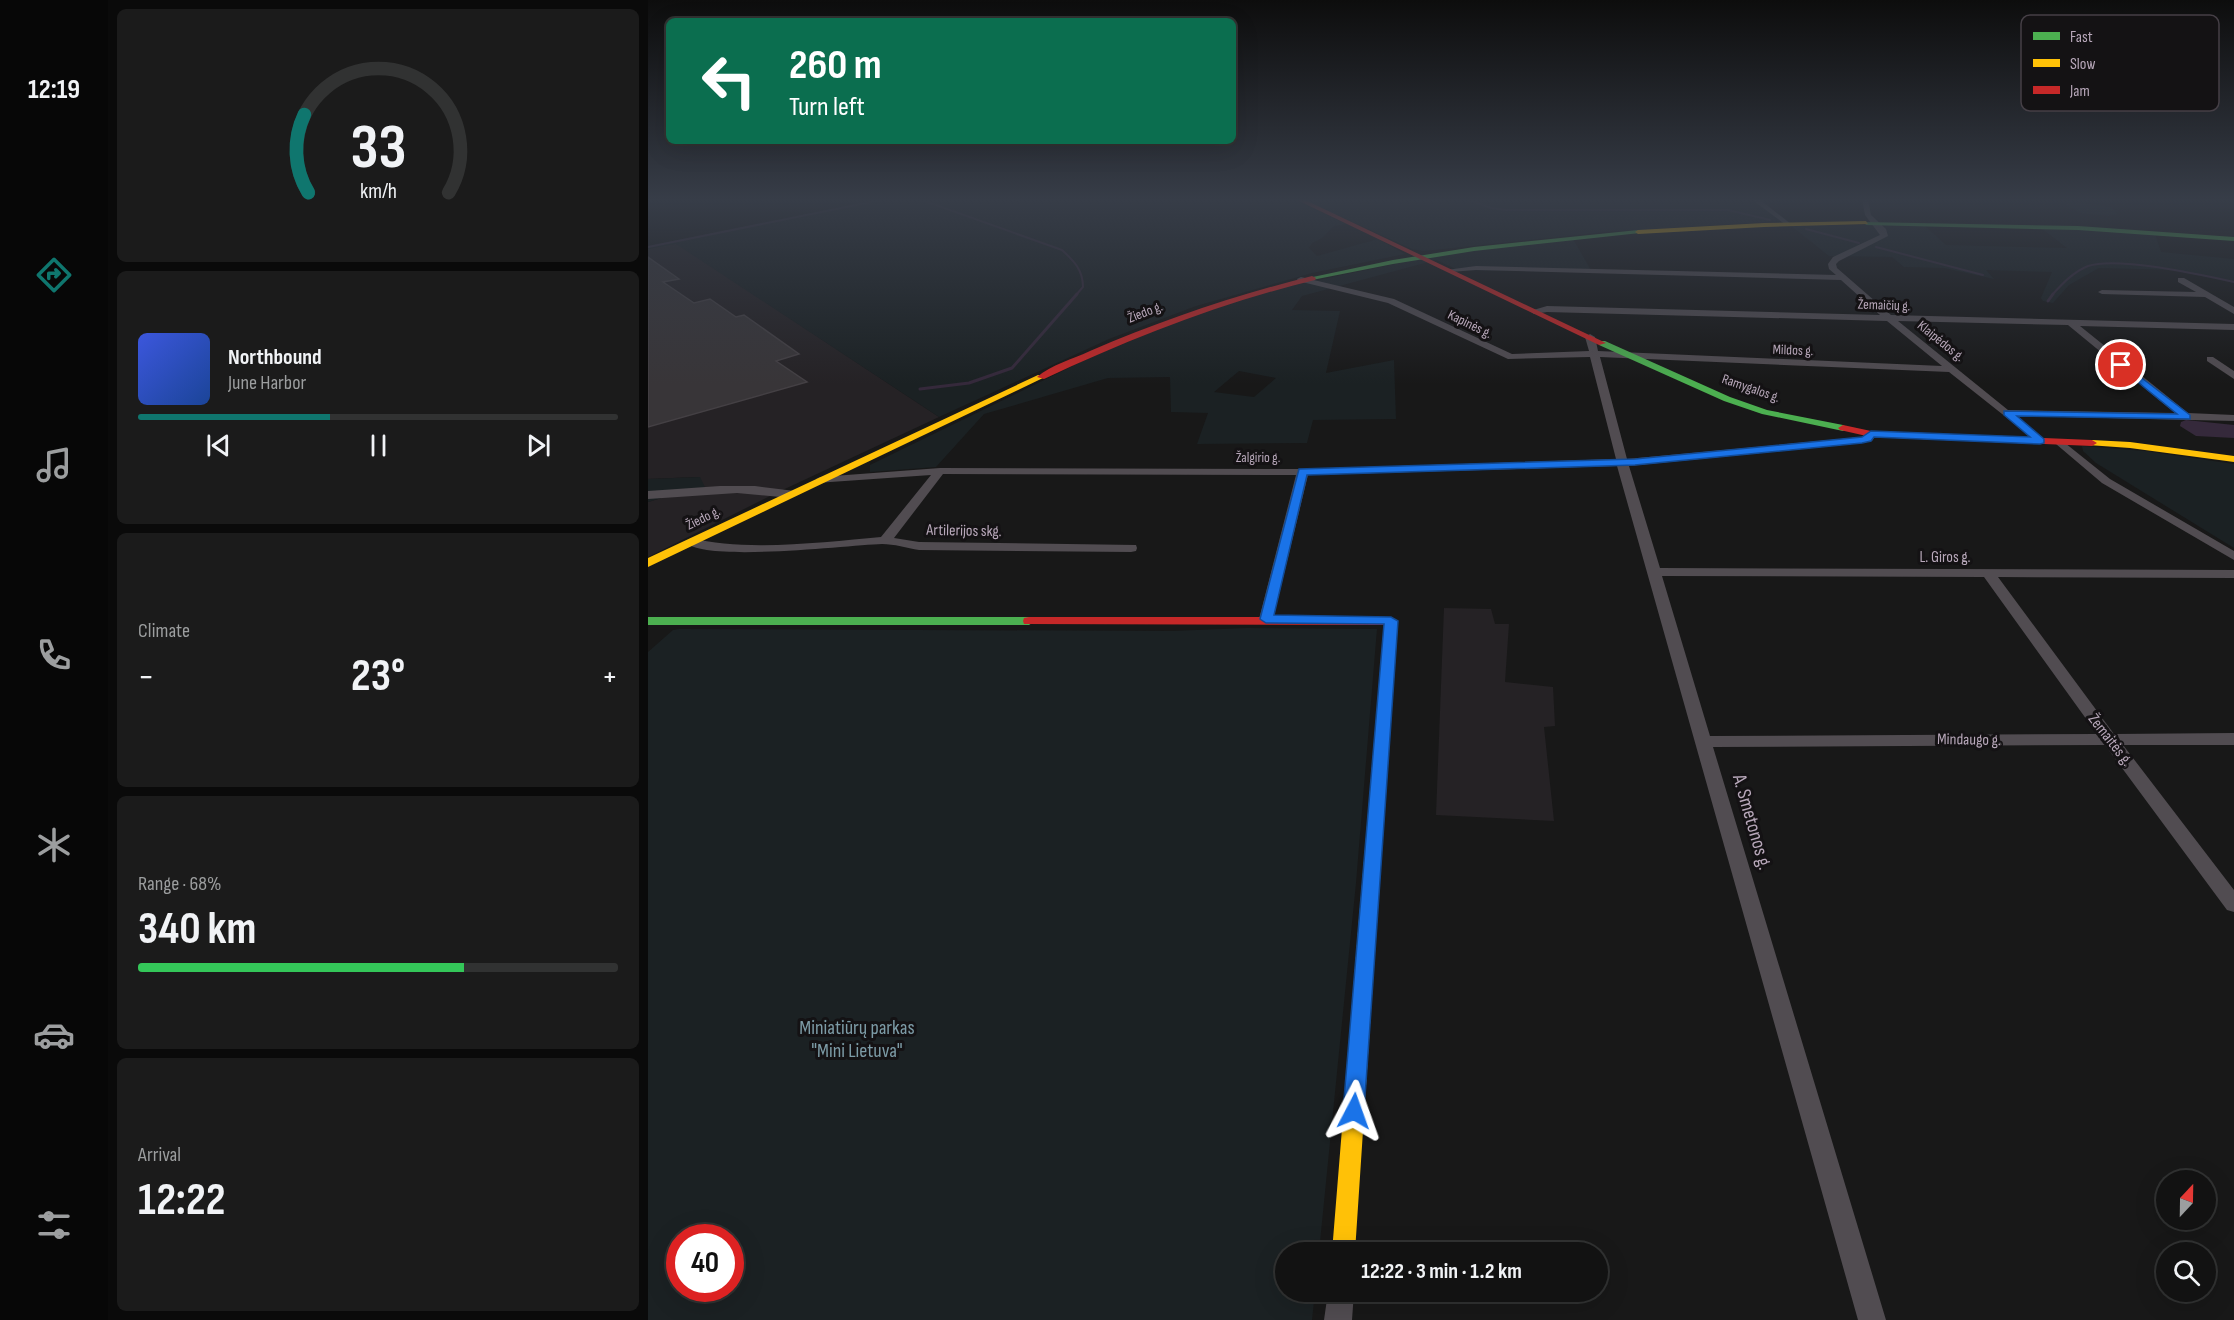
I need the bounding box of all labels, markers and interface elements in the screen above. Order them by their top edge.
legend [2021,15,2219,111]
text: Fast [2070,28,2093,47]
text: 260 m [789,40,882,91]
icon: left [690,42,768,120]
text: Slow [2070,55,2095,74]
text: 12:19 [28,74,80,106]
text: Jam [2069,82,2090,101]
text: Turn left [789,91,865,123]
text: 33 [350,111,406,186]
text: km/h [359,179,397,204]
icon: directions [33,254,75,296]
street label: Žemaičių g. [1857,296,1911,314]
street label: Žiedo g. [1125,298,1165,326]
street label: Kapinės g. [1445,306,1495,342]
street label: Klaipėdos g. [1914,317,1968,365]
pin [2095,339,2146,390]
street label: Mildos g. [1772,341,1814,359]
text: Northbound [228,344,322,371]
icon: arrive [2104,348,2137,381]
street label: Ramygalos g. [1720,370,1782,406]
text: June Harbor [228,371,306,395]
icon: previous [202,429,235,462]
icon: pause [362,429,395,462]
icon: next [522,429,555,462]
icon: music [33,444,75,486]
street label: Žalgirio g. [1236,449,1280,466]
street label: Žiedo g. [683,502,723,534]
street label: Artilerijos skg. [925,521,1002,541]
street label: L. Giros g. [1919,548,1971,567]
text: Climate [138,619,190,643]
icon: phone [33,634,75,676]
text: 23° [351,649,405,704]
text: − [138,657,154,697]
text: + [602,657,618,697]
street label: Žemaitės g. [2084,710,2136,770]
street label: Mindaugo g. [1937,730,2001,750]
street label: A. Smetonos g. [1727,771,1777,873]
icon: climate [33,824,75,866]
text: Range · 68% [138,872,222,896]
text: 340 km [138,902,256,957]
icon: car [33,1014,75,1056]
park label: Miniatiūrų parkas "Mini Lietuva" [799,1016,915,1063]
position arrow [1322,1079,1386,1143]
text: Arrival [138,1143,181,1167]
north arrow [2156,1170,2216,1230]
map controls [2156,1170,2216,1302]
text: 12:22 [138,1173,225,1228]
icon: filters [33,1204,75,1246]
speed limit sign: 40 [666,1224,744,1302]
button: search [2156,1242,2216,1302]
text: 12:22 · 3 min · 1.2 km [1361,1258,1522,1285]

